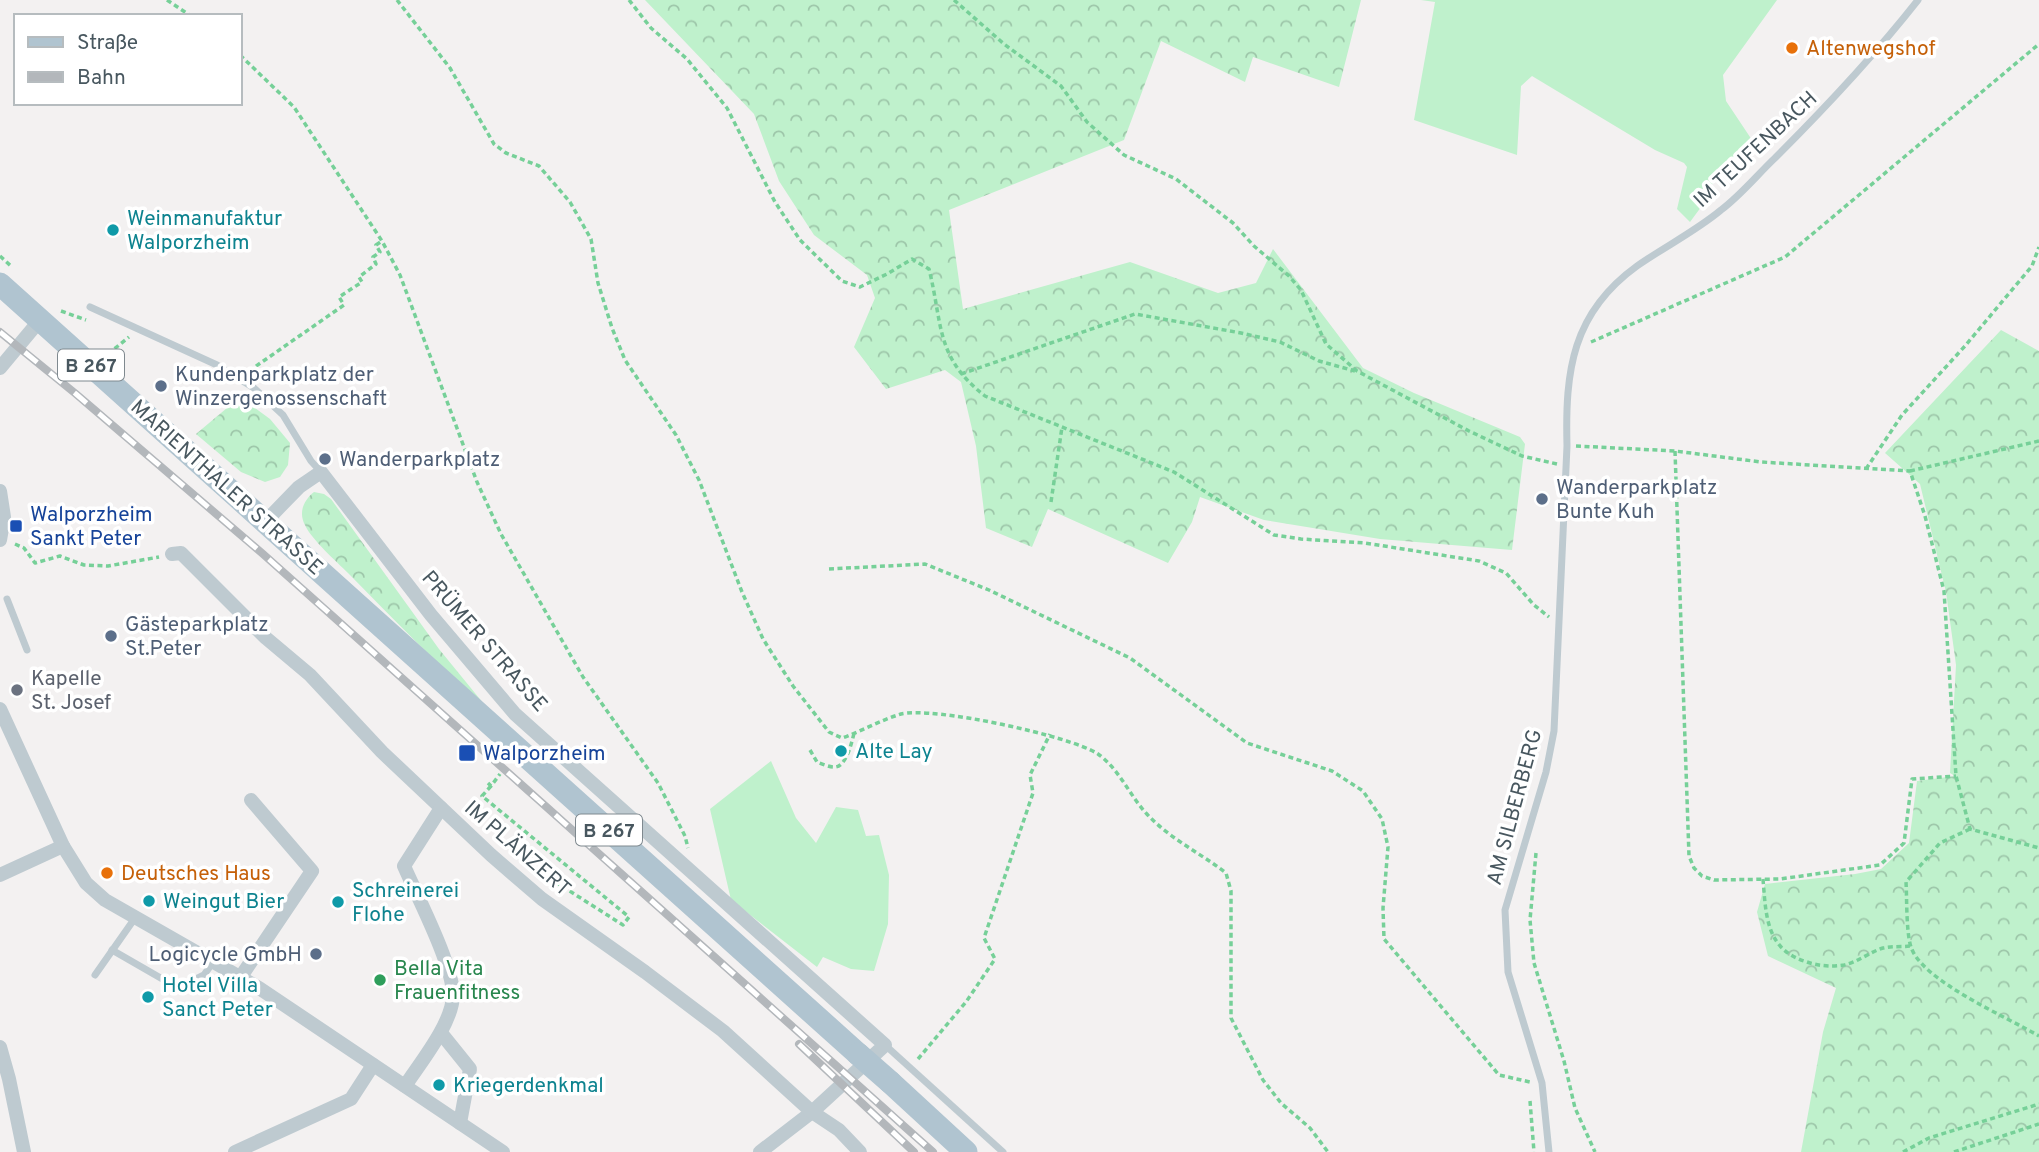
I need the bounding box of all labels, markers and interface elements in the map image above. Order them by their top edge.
legend [14,14,242,105]
text: Straße [77,30,138,57]
place label: Altenwegshof [1806,36,1935,63]
marker: Altenwegshof [1784,40,1800,56]
text: Bahn [77,65,126,92]
street label: IM TEUFENBACH [1688,86,1824,214]
place label: Weinmanufaktur Walporzheim [127,206,282,257]
marker: Weinmanufaktur Walporzheim [105,222,121,238]
road number: B 267 [58,350,124,380]
place label: Kundenparkplatz der Winzergenossenschaft [175,362,387,413]
marker: Kundenparkplatz der Winzergenossenschaft [153,378,169,394]
street label: MARIENTHALER STRASSE [124,394,328,582]
place label: Wanderparkplatz [339,447,500,474]
marker: Wanderparkplatz [317,451,333,467]
place label: Wanderparkplatz Bunte Kuh [1556,475,1717,526]
marker: Wanderparkplatz Bunte Kuh [1534,491,1550,507]
place label: Walporzheim Sankt Peter [30,502,153,553]
marker: Walporzheim Sankt Peter [8,518,24,534]
street label: PRÜMER STRASSE [415,566,553,718]
place label: Gästeparkplatz St.Peter [125,612,269,663]
marker: Gästeparkplatz St.Peter [103,628,119,644]
place label: Kapelle St. Josef [31,666,111,717]
marker: Kapelle St. Josef [9,682,25,698]
street label: AM SILBERBERG [1482,726,1549,888]
place label: Alte Lay [855,739,933,766]
place label: Walporzheim [483,741,606,768]
marker: Walporzheim [457,743,477,763]
marker: Alte Lay [833,743,849,759]
street label: IM PLÄNZERT [458,795,576,903]
road number: B 267 [576,814,642,846]
place label: Deutsches Haus [121,861,271,888]
marker: Deutsches Haus [99,865,115,881]
place label: Schreinerei Flohe [352,878,459,929]
place label: Weingut Bier [163,889,284,916]
marker: Weingut Bier [141,893,157,909]
marker: Schreinerei Flohe [330,894,346,910]
place label: Logicycle GmbH [148,942,302,969]
marker: Logicycle GmbH [308,946,324,962]
place label: Bella Vita Frauenfitness [394,956,520,1007]
marker: Bella Vita Frauenfitness [372,972,388,988]
place label: Hotel Villa Sanct Peter [162,973,273,1024]
marker: Hotel Villa Sanct Peter [140,989,156,1005]
place label: Kriegerdenkmal [453,1073,604,1100]
marker: Kriegerdenkmal [431,1077,447,1093]

